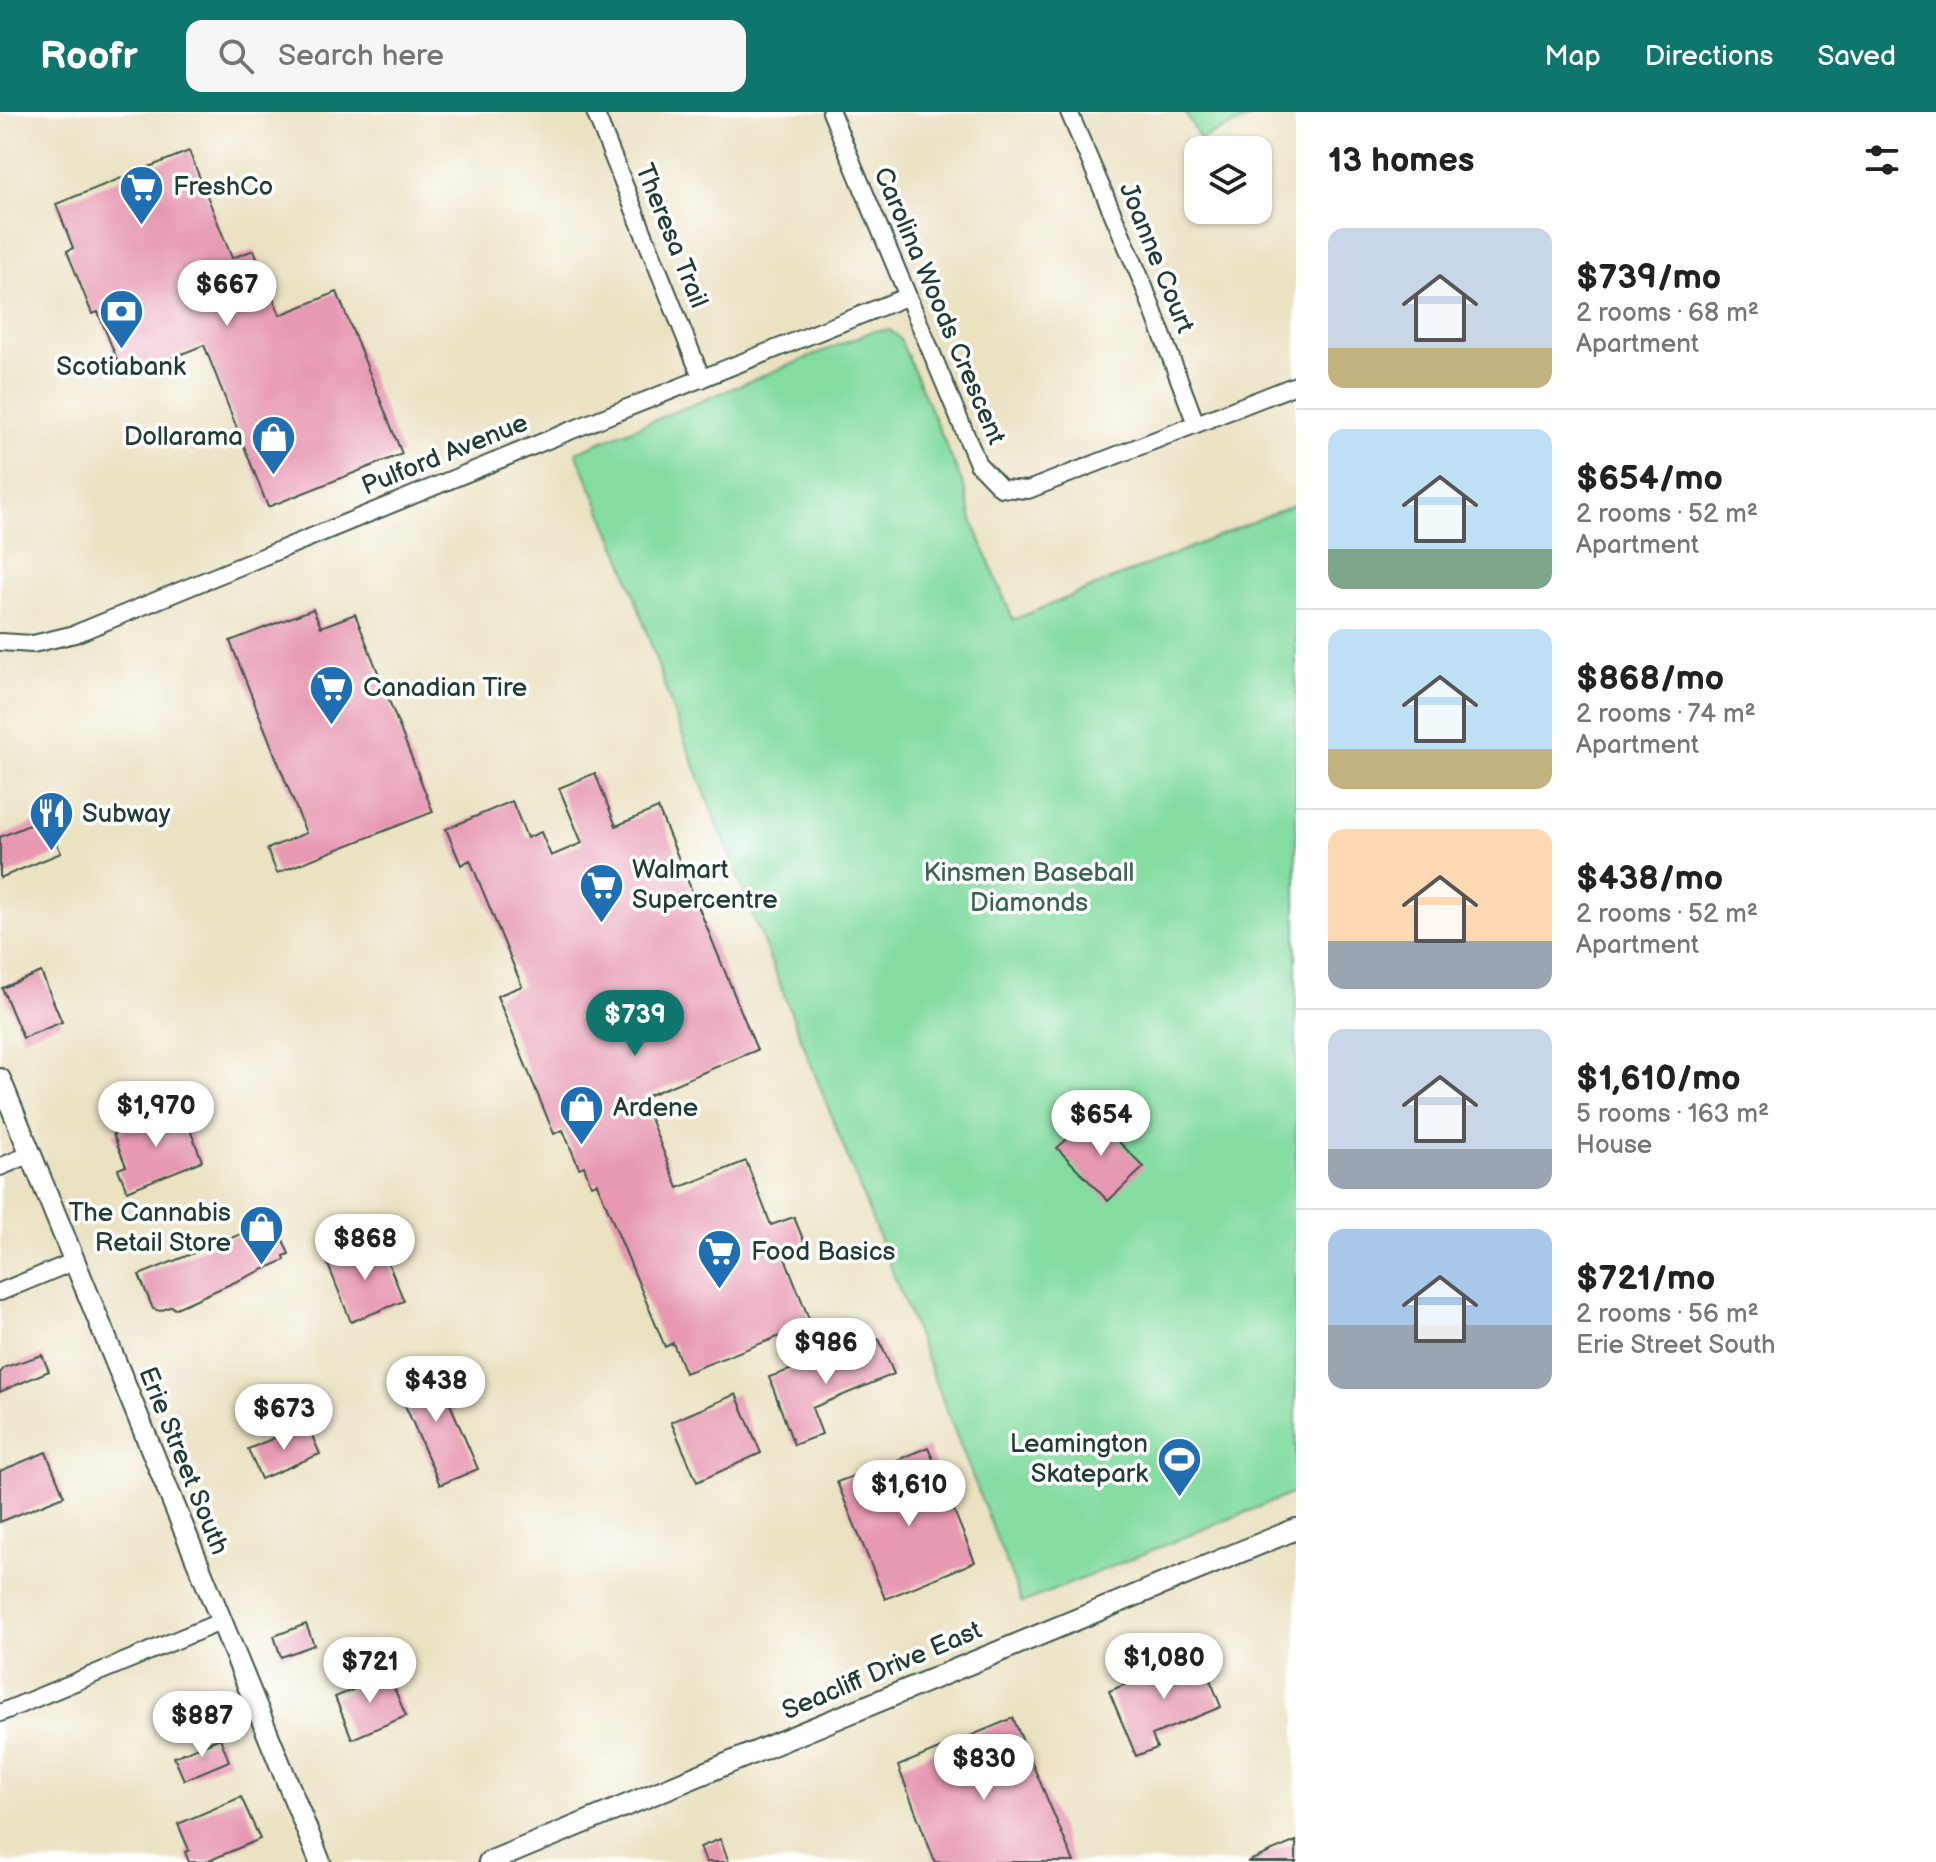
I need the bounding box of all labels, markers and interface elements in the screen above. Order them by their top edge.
search box [186,20,746,92]
text: Roofr [40,34,138,79]
icon: search [214,34,258,78]
text: Search here [278,38,444,74]
text: Map [1544,40,1601,73]
text: Directions [1645,40,1773,73]
text: Saved [1817,40,1896,73]
map controls [1184,136,1272,224]
button: layers [1184,136,1272,224]
icon: filters [1860,138,1904,182]
text: 13 homes [1328,140,1475,181]
street label: Theresa Trail [628,159,714,313]
supermarket icon: FreshCo [118,163,166,226]
street label: Carolina Woods Crescent [866,163,1012,449]
place label: FreshCo [173,172,273,203]
street label: Joanne Court [1112,178,1200,338]
text: $739/mo [1576,257,1721,298]
pin: $667 [180,260,274,328]
icon: home [1392,260,1488,356]
text: $667 [196,270,259,301]
bank icon: Scotiabank [97,288,145,351]
text: 2 rooms · 68 m² [1576,298,1759,329]
text: Apartment [1576,329,1699,360]
place label: Scotiabank [56,352,186,383]
street label: Pulford Avenue [357,408,533,502]
shop icon: Dollarama [250,413,298,476]
place label: Dollarama [124,422,243,453]
text: $654/mo [1576,458,1723,499]
icon: home [1392,461,1488,557]
text: 2 rooms · 52 m² [1576,499,1758,530]
text: Apartment [1576,530,1699,561]
text: $868/mo [1576,658,1724,699]
icon: home [1392,661,1488,757]
supermarket icon: Canadian Tire [308,664,356,727]
place label: Canadian Tire [363,673,527,704]
text: 2 rooms · 74 m² [1576,699,1756,730]
text: Apartment [1576,730,1699,761]
restaurant icon: Subway [27,790,75,853]
place label: Subway [82,799,171,830]
place label: Walmart Supercentre [632,855,778,916]
park label: Kinsmen Baseball Diamonds [924,858,1134,919]
text: $438/mo [1576,858,1723,899]
supermarket icon: Walmart Supercentre [577,861,625,924]
icon: home [1392,861,1488,957]
text: 2 rooms · 52 m² [1576,899,1758,930]
text: Apartment [1576,930,1699,961]
pin: $739 [588,990,682,1058]
text: $739 [604,1000,666,1031]
text: $1,610/mo [1576,1058,1741,1099]
icon: home [1392,1061,1488,1157]
pin: $1,970 [91,1081,221,1149]
shop icon: Ardene [558,1084,606,1147]
pin: $654 [1054,1090,1148,1158]
text: $1,970 [116,1091,196,1122]
place label: Ardene [613,1093,698,1124]
text: 5 rooms · 163 m² [1576,1099,1769,1130]
text: $654 [1069,1100,1133,1131]
text: House [1576,1130,1652,1161]
place label: The Cannabis Retail Store [68,1198,231,1259]
shop icon: The Cannabis Retail Store [238,1204,286,1267]
pin: $868 [318,1214,412,1282]
text: $868 [333,1224,397,1255]
supermarket icon: Food Basics [696,1228,744,1291]
place label: Food Basics [751,1237,895,1268]
text: $721/mo [1576,1258,1715,1299]
icon: home [1392,1261,1488,1357]
text: 2 rooms · 56 m² [1576,1299,1759,1330]
pin: $986 [779,1318,873,1386]
text: $986 [794,1328,858,1359]
text: Erie Street South [1576,1330,1776,1361]
pin: $438 [389,1356,483,1424]
street label: Erie Street South [131,1363,235,1559]
text: $438 [404,1366,468,1397]
pin: $673 [237,1384,331,1452]
text: $673 [253,1394,315,1425]
place label: Leamington Skatepark [1010,1429,1148,1490]
sports icon: Leamington Skatepark [1155,1435,1203,1498]
pin: $1,610 [844,1460,974,1528]
text: $1,610 [871,1470,947,1501]
street label: Seacliff Drive East [778,1615,986,1727]
pin: $1,080 [1099,1633,1229,1701]
pin: $721 [323,1637,417,1705]
text: $1,080 [1123,1643,1205,1674]
text: $721 [341,1647,399,1678]
pin: $887 [155,1691,249,1759]
text: $887 [171,1701,233,1732]
pin: $830 [937,1734,1031,1802]
text: $830 [952,1744,1016,1775]

